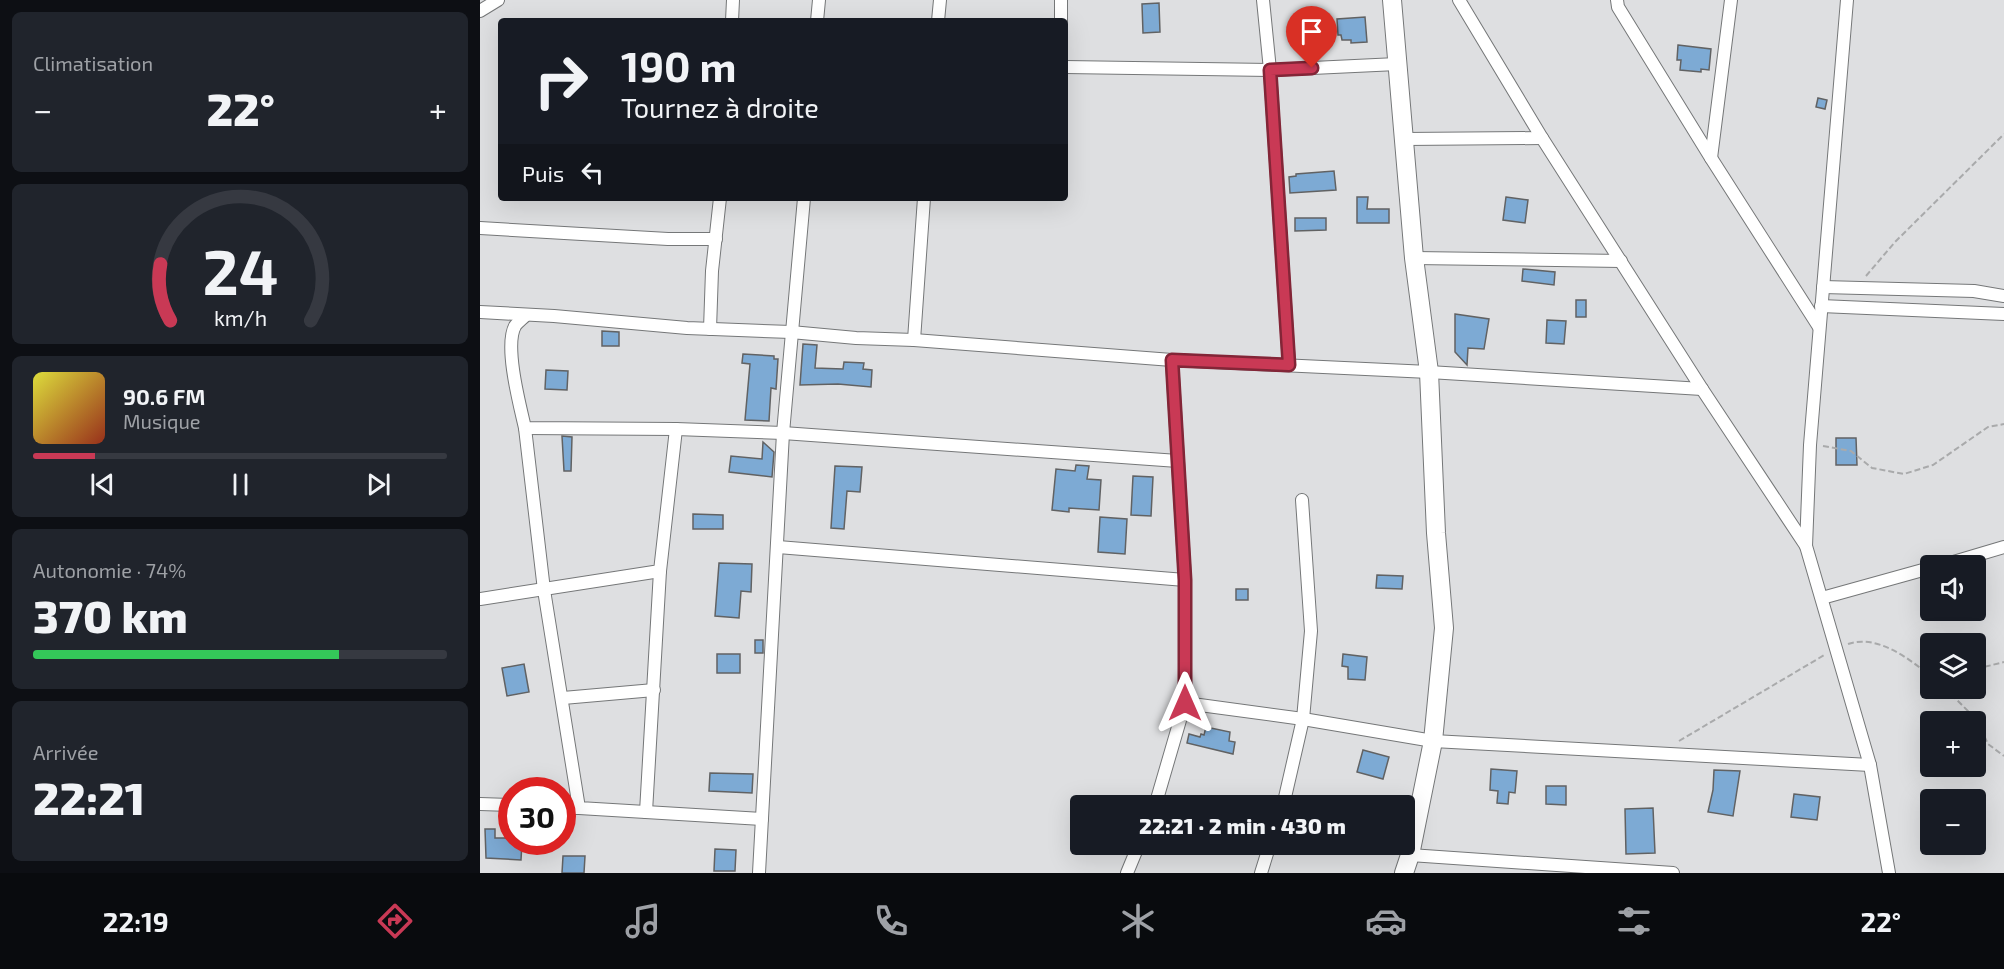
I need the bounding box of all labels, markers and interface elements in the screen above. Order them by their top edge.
pin [1286,6,1337,68]
icon: arrive [1295,15,1328,48]
text: 190 m [621,40,737,90]
icon: right [522,42,600,120]
text: Climatisation [33,51,153,75]
text: 22° [206,81,275,135]
text: − [33,89,52,129]
text: + [429,89,447,129]
text: Tournez à droite [621,91,819,123]
icon: left [576,156,609,189]
text: Puis [522,160,564,186]
text: 24 [202,233,278,308]
text: km/h [213,306,267,331]
text: 90.6 FM [123,383,205,409]
text: Musique [123,409,201,433]
icon: previous [86,468,119,501]
icon: pause [224,468,257,501]
icon: next [362,468,395,501]
map controls [1920,555,1986,855]
button: sound [1920,555,1986,621]
text: Autonomie · 74% [33,558,186,582]
text: 370 km [33,588,188,642]
button: layers [1920,633,1986,699]
position arrow [1153,671,1217,735]
button: + [1920,711,1986,777]
text: Arrivée [33,740,98,764]
text: 22:21 [33,770,145,824]
speed limit sign: 30 [498,777,576,855]
button: − [1920,789,1986,855]
text: 22:21 · 2 min · 430 m [1139,812,1346,838]
icon: directions [374,900,416,942]
icon: music [622,900,664,942]
icon: phone [870,900,912,942]
icon: climate [1117,900,1159,942]
icon: car [1365,900,1407,942]
icon: filters [1613,900,1655,942]
text: 22:19 [103,905,169,937]
text: 22° [1860,905,1901,937]

